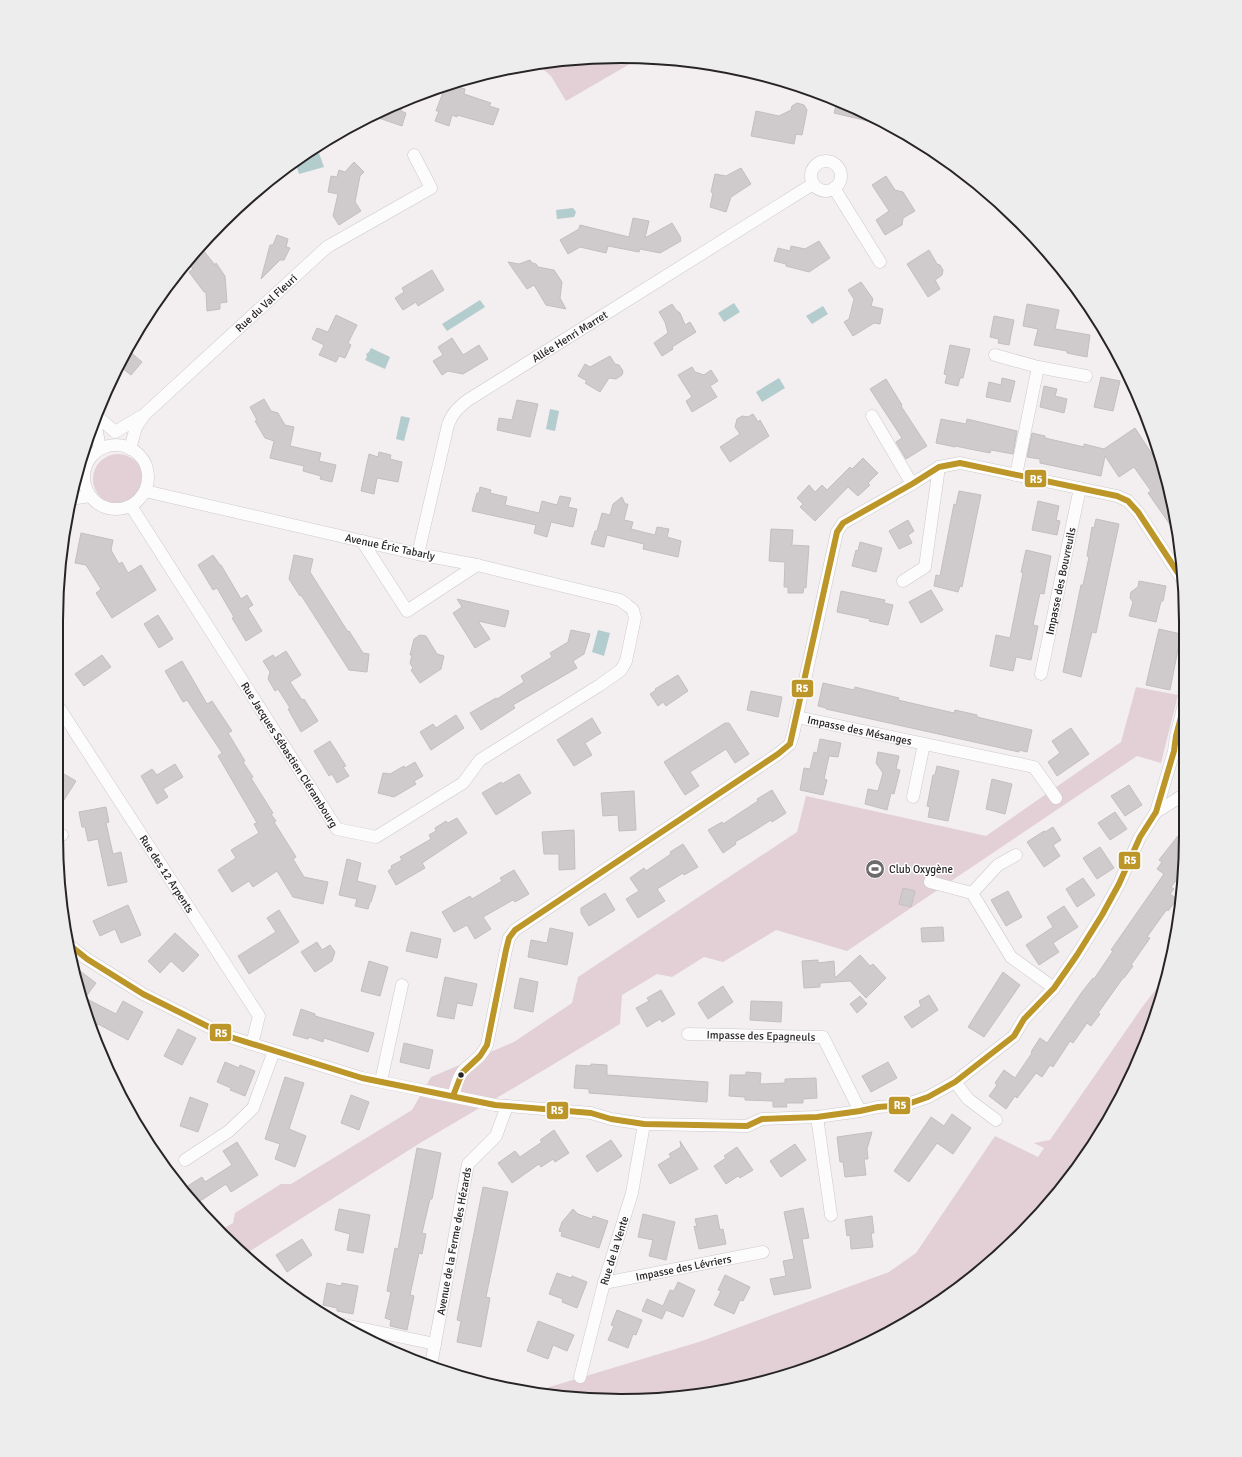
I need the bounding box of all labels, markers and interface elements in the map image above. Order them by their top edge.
street label: Rue du Val Fleuri [232,271,300,334]
street label: Allée Henri Marret [530,308,610,365]
line badge: R5 [1024,469,1047,488]
text: R5 [1030,473,1042,486]
street label: Impasse des Bouvreuils [1043,526,1078,636]
street label: Avenue Éric Tabarly [344,530,437,563]
line badge: R5 [791,679,814,698]
street label: Rue Jacques Sébastien Clérambourg [238,680,341,830]
text: R5 [796,682,808,695]
street label: Impasse des Mésanges [806,713,913,748]
street label: Rue des 12 Arpents [137,832,197,915]
line badge: R5 [1118,851,1141,870]
text: R5 [1124,854,1136,867]
sports icon: Club Oxygène [864,858,886,880]
place label: Club Oxygène [889,863,953,876]
line badge: R5 [209,1023,232,1042]
text: R5 [215,1027,227,1040]
street label: Impasse des Epagneuls [706,1028,816,1043]
unlabelled marker [456,1070,466,1080]
line badge: R5 [888,1096,911,1115]
text: R5 [894,1099,906,1112]
line badge: R5 [546,1101,569,1120]
text: R5 [551,1104,563,1117]
street label: Avenue de la Ferme des Hézards [434,1166,474,1316]
street label: Rue de la Vente [597,1214,631,1287]
street label: Impasse des Lévriers [635,1252,733,1283]

